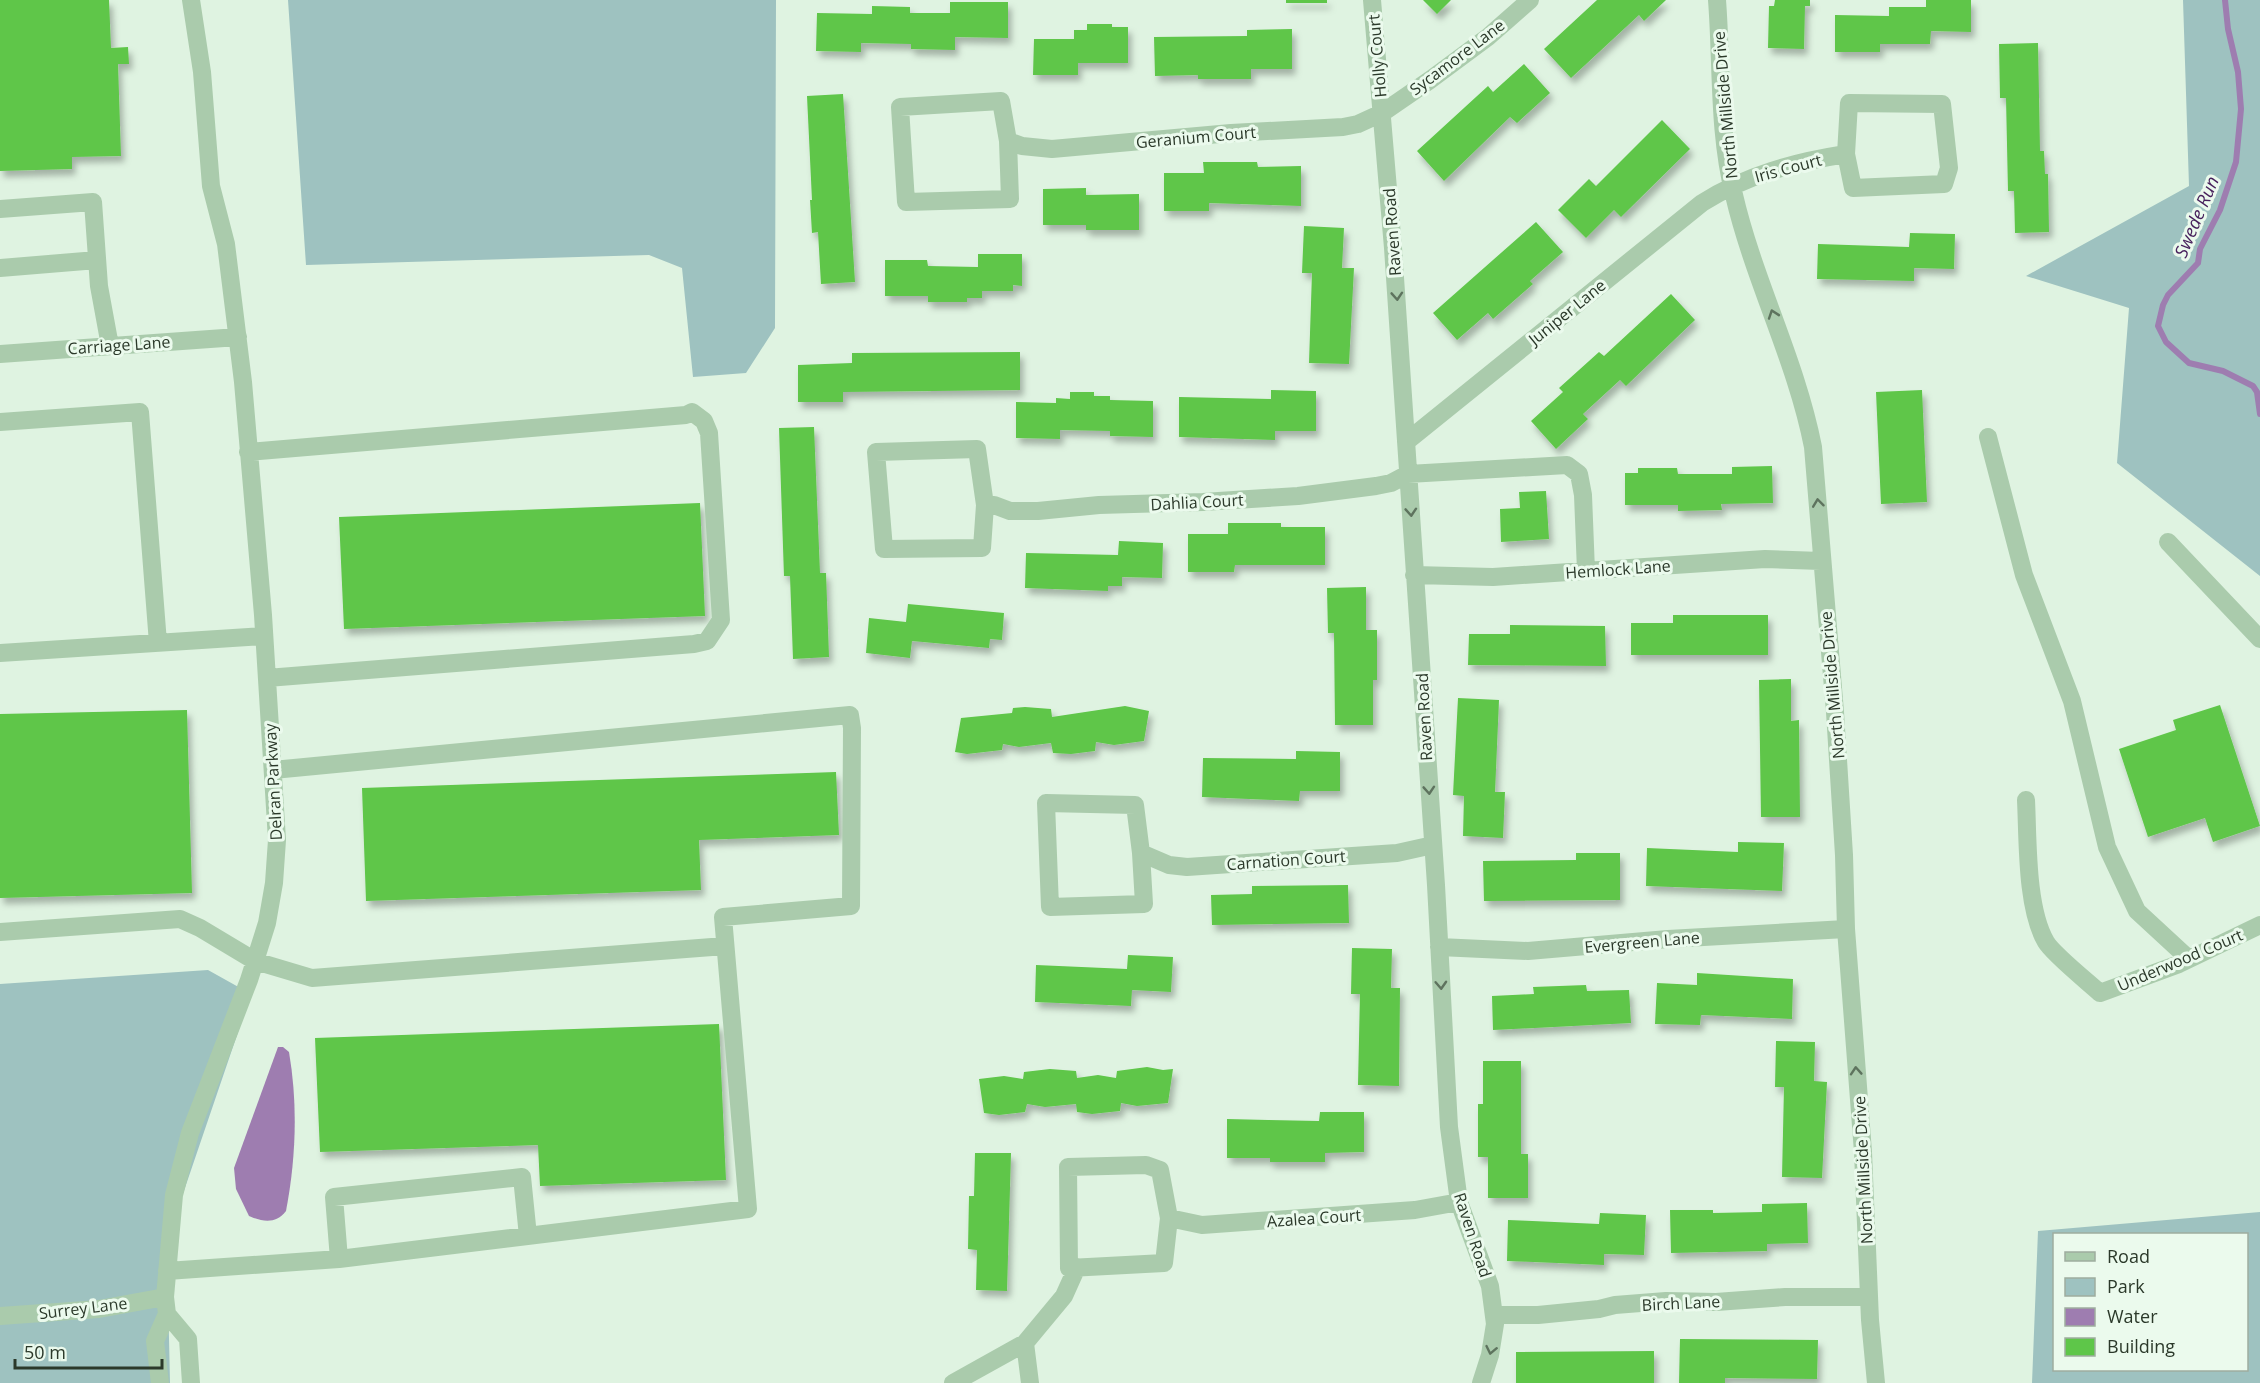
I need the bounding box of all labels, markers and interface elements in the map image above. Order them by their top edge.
street label: Holly Court [1362,13,1392,99]
street label: Sycamore Lane [1405,14,1509,100]
street label: North Millside Drive [1708,30,1742,180]
street label: Geranium Court [1135,121,1257,153]
street label: Iris Court [1752,148,1824,188]
water label: Swede Run [2168,172,2224,261]
street label: Raven Road [1378,187,1406,277]
street label: Juniper Lane [1522,274,1610,351]
one-way arrow [1390,292,1403,301]
one-way arrow [1767,309,1780,320]
street label: Carriage Lane [67,330,171,360]
street label: Dahlia Court [1150,489,1244,515]
one-way arrow [1812,498,1825,507]
one-way arrow [1404,507,1417,516]
street label: Hemlock Lane [1565,554,1671,584]
street label: North Millside Drive [1815,610,1849,760]
street label: Raven Road [1411,673,1437,761]
street label: Delran Parkway [259,722,287,841]
one-way arrow [1422,786,1435,795]
street label: Carnation Court [1226,845,1347,875]
street label: Underwood Court [2114,924,2246,996]
street label: Evergreen Lane [1583,926,1701,958]
one-way arrow [1434,980,1447,989]
one-way arrow [1850,1067,1863,1076]
street label: North Millside Drive [1848,1095,1878,1245]
street label: Raven Road [1449,1190,1497,1280]
street label: Azalea Court [1266,1204,1362,1232]
legend [2053,1233,2248,1371]
text: Road [2107,1244,2150,1268]
text: Park [2107,1274,2145,1298]
street label: Birch Lane [1641,1290,1721,1316]
street label: Surrey Lane [38,1292,128,1324]
text: Water [2107,1304,2158,1328]
scale bar [15,1332,162,1370]
text: Building [2107,1334,2175,1358]
text: 50 m [24,1340,66,1364]
one-way arrow [1485,1345,1498,1355]

